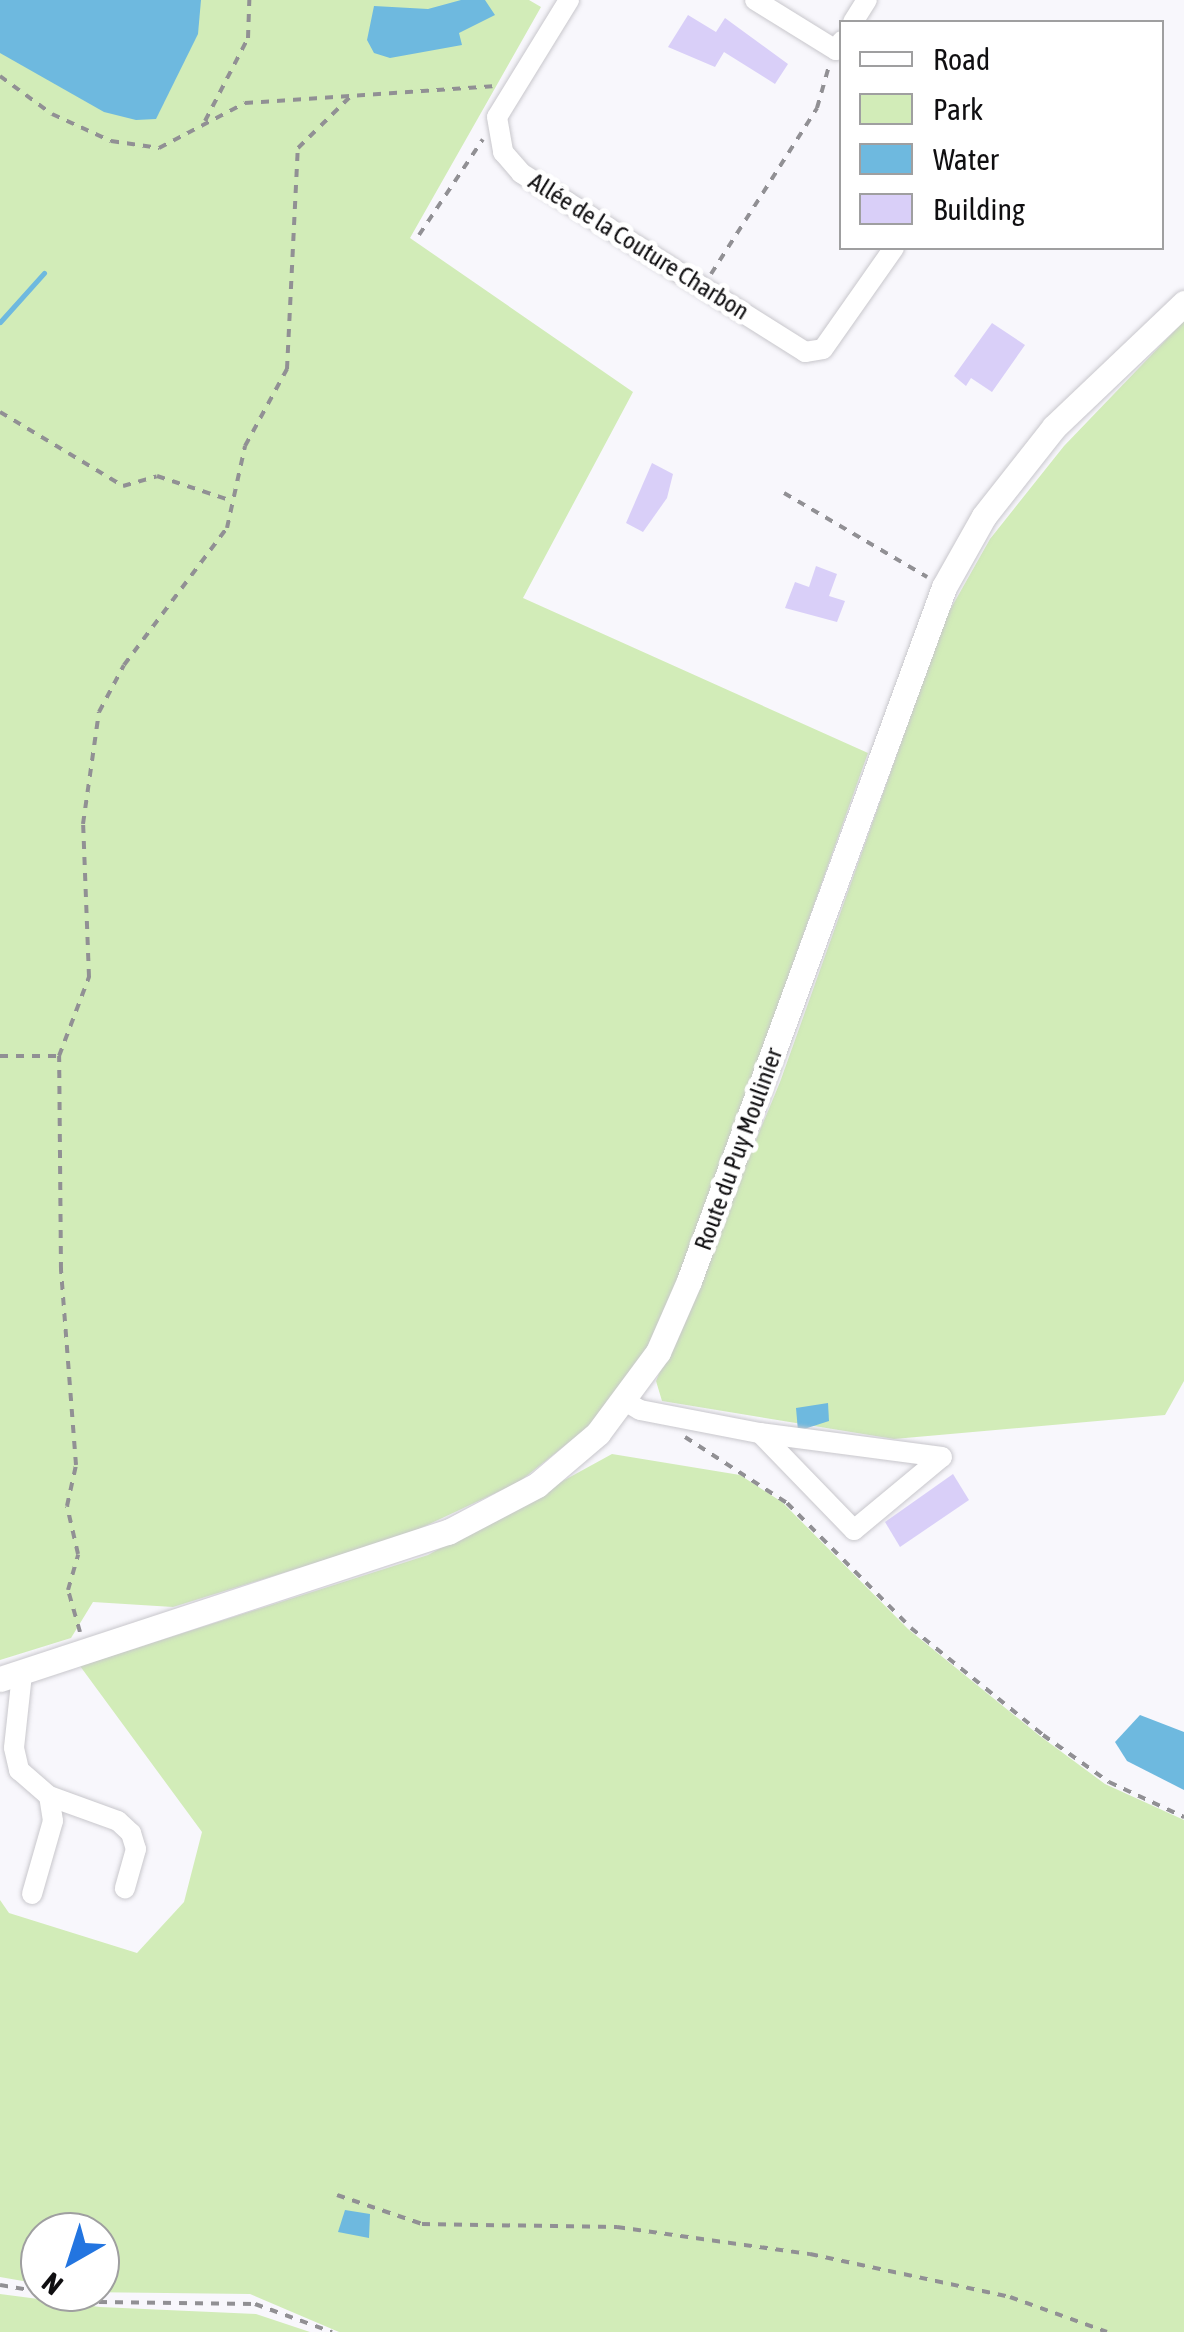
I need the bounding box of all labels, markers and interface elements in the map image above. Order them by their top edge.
legend [839,20,1164,250]
text: Road [933,42,990,76]
text: Park [933,92,983,126]
text: Water [933,142,999,176]
street label: Allée de la Couture Charbon [523,166,755,326]
text: Building [933,192,1025,226]
street label: Route du Puy Moulinier [687,1044,789,1254]
north arrow [20,2212,120,2312]
text: N [36,2266,69,2301]

